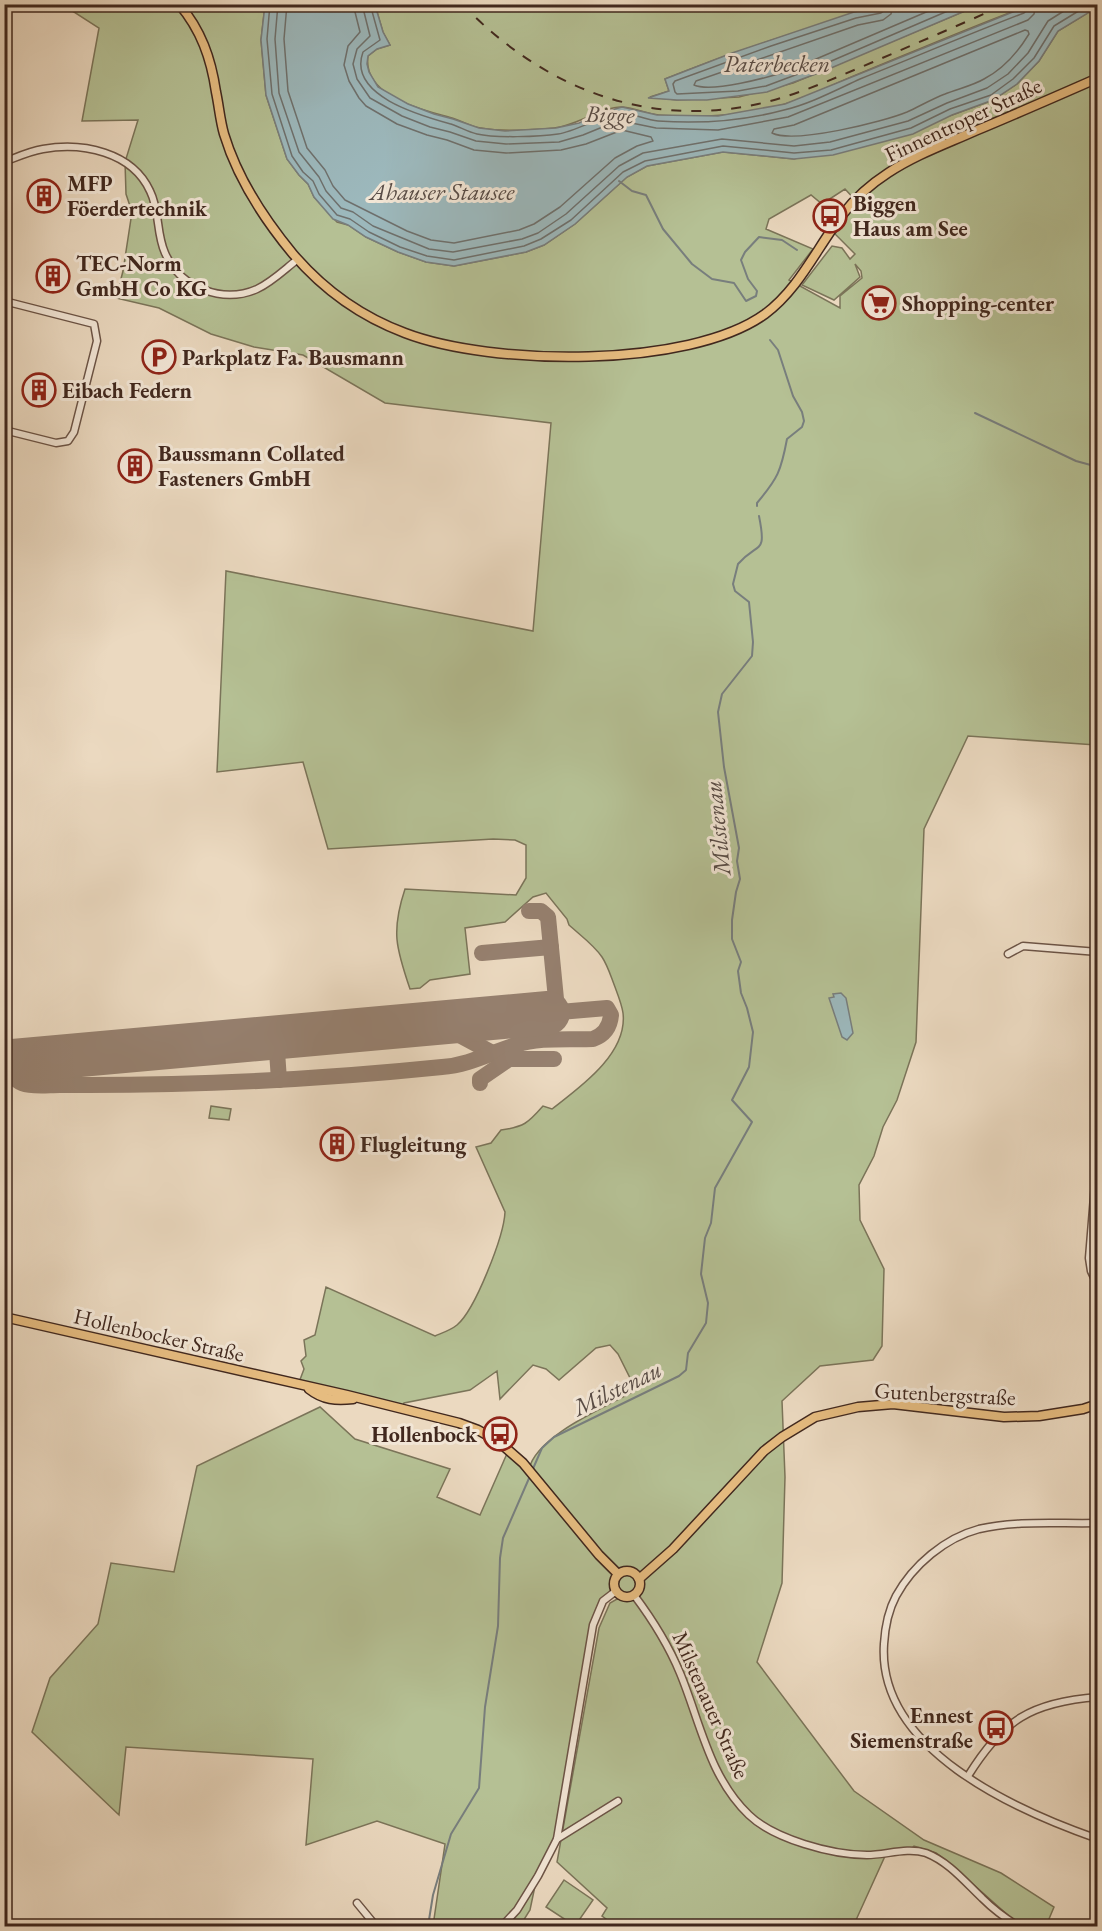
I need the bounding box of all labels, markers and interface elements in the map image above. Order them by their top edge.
water label: Paterbecken [724,48,830,79]
street label: Finnentroper Straße [880,71,1046,169]
water label: Bigge [584,98,636,130]
place label: MFP Föerdertechnik [67,169,208,223]
water label: Ahauser Stausee [368,176,515,207]
building icon: MFP Föerdertechnik [26,178,62,214]
place label: Biggen Haus am See [853,189,968,243]
bus stop icon: Biggen Haus am See [812,198,848,234]
place label: TEC-Norm GmbH Co KG [76,249,207,303]
building icon: TEC-Norm GmbH Co KG [35,258,71,294]
supermarket icon: Shopping-center [861,285,897,321]
place label: Shopping-center [902,289,1055,318]
parking icon: Parkplatz Fa. Bausmann [141,339,177,375]
place label: Parkplatz Fa. Bausmann [182,343,404,372]
building icon: Eibach Federn [21,372,57,408]
place label: Eibach Federn [62,376,193,405]
place label: Baussmann Collated Fasteners GmbH [158,439,345,493]
building icon: Baussmann Collated Fasteners GmbH [117,448,153,484]
water label: Milstenau [697,779,738,879]
building icon: Flugleitung [319,1126,355,1162]
place label: Flugleitung [360,1130,468,1159]
street label: Hollenbocker Straße [71,1301,247,1369]
water label: Milstenau [566,1353,667,1424]
street label: Gutenbergstraße [874,1376,1017,1412]
bus stop icon: Hollenbock [482,1416,518,1452]
place label: Hollenbock [371,1420,478,1449]
street label: Milstenauer Straße [666,1627,757,1784]
place label: Ennest Siemenstraße [850,1701,974,1755]
bus stop icon: Ennest Siemenstraße [978,1710,1014,1746]

